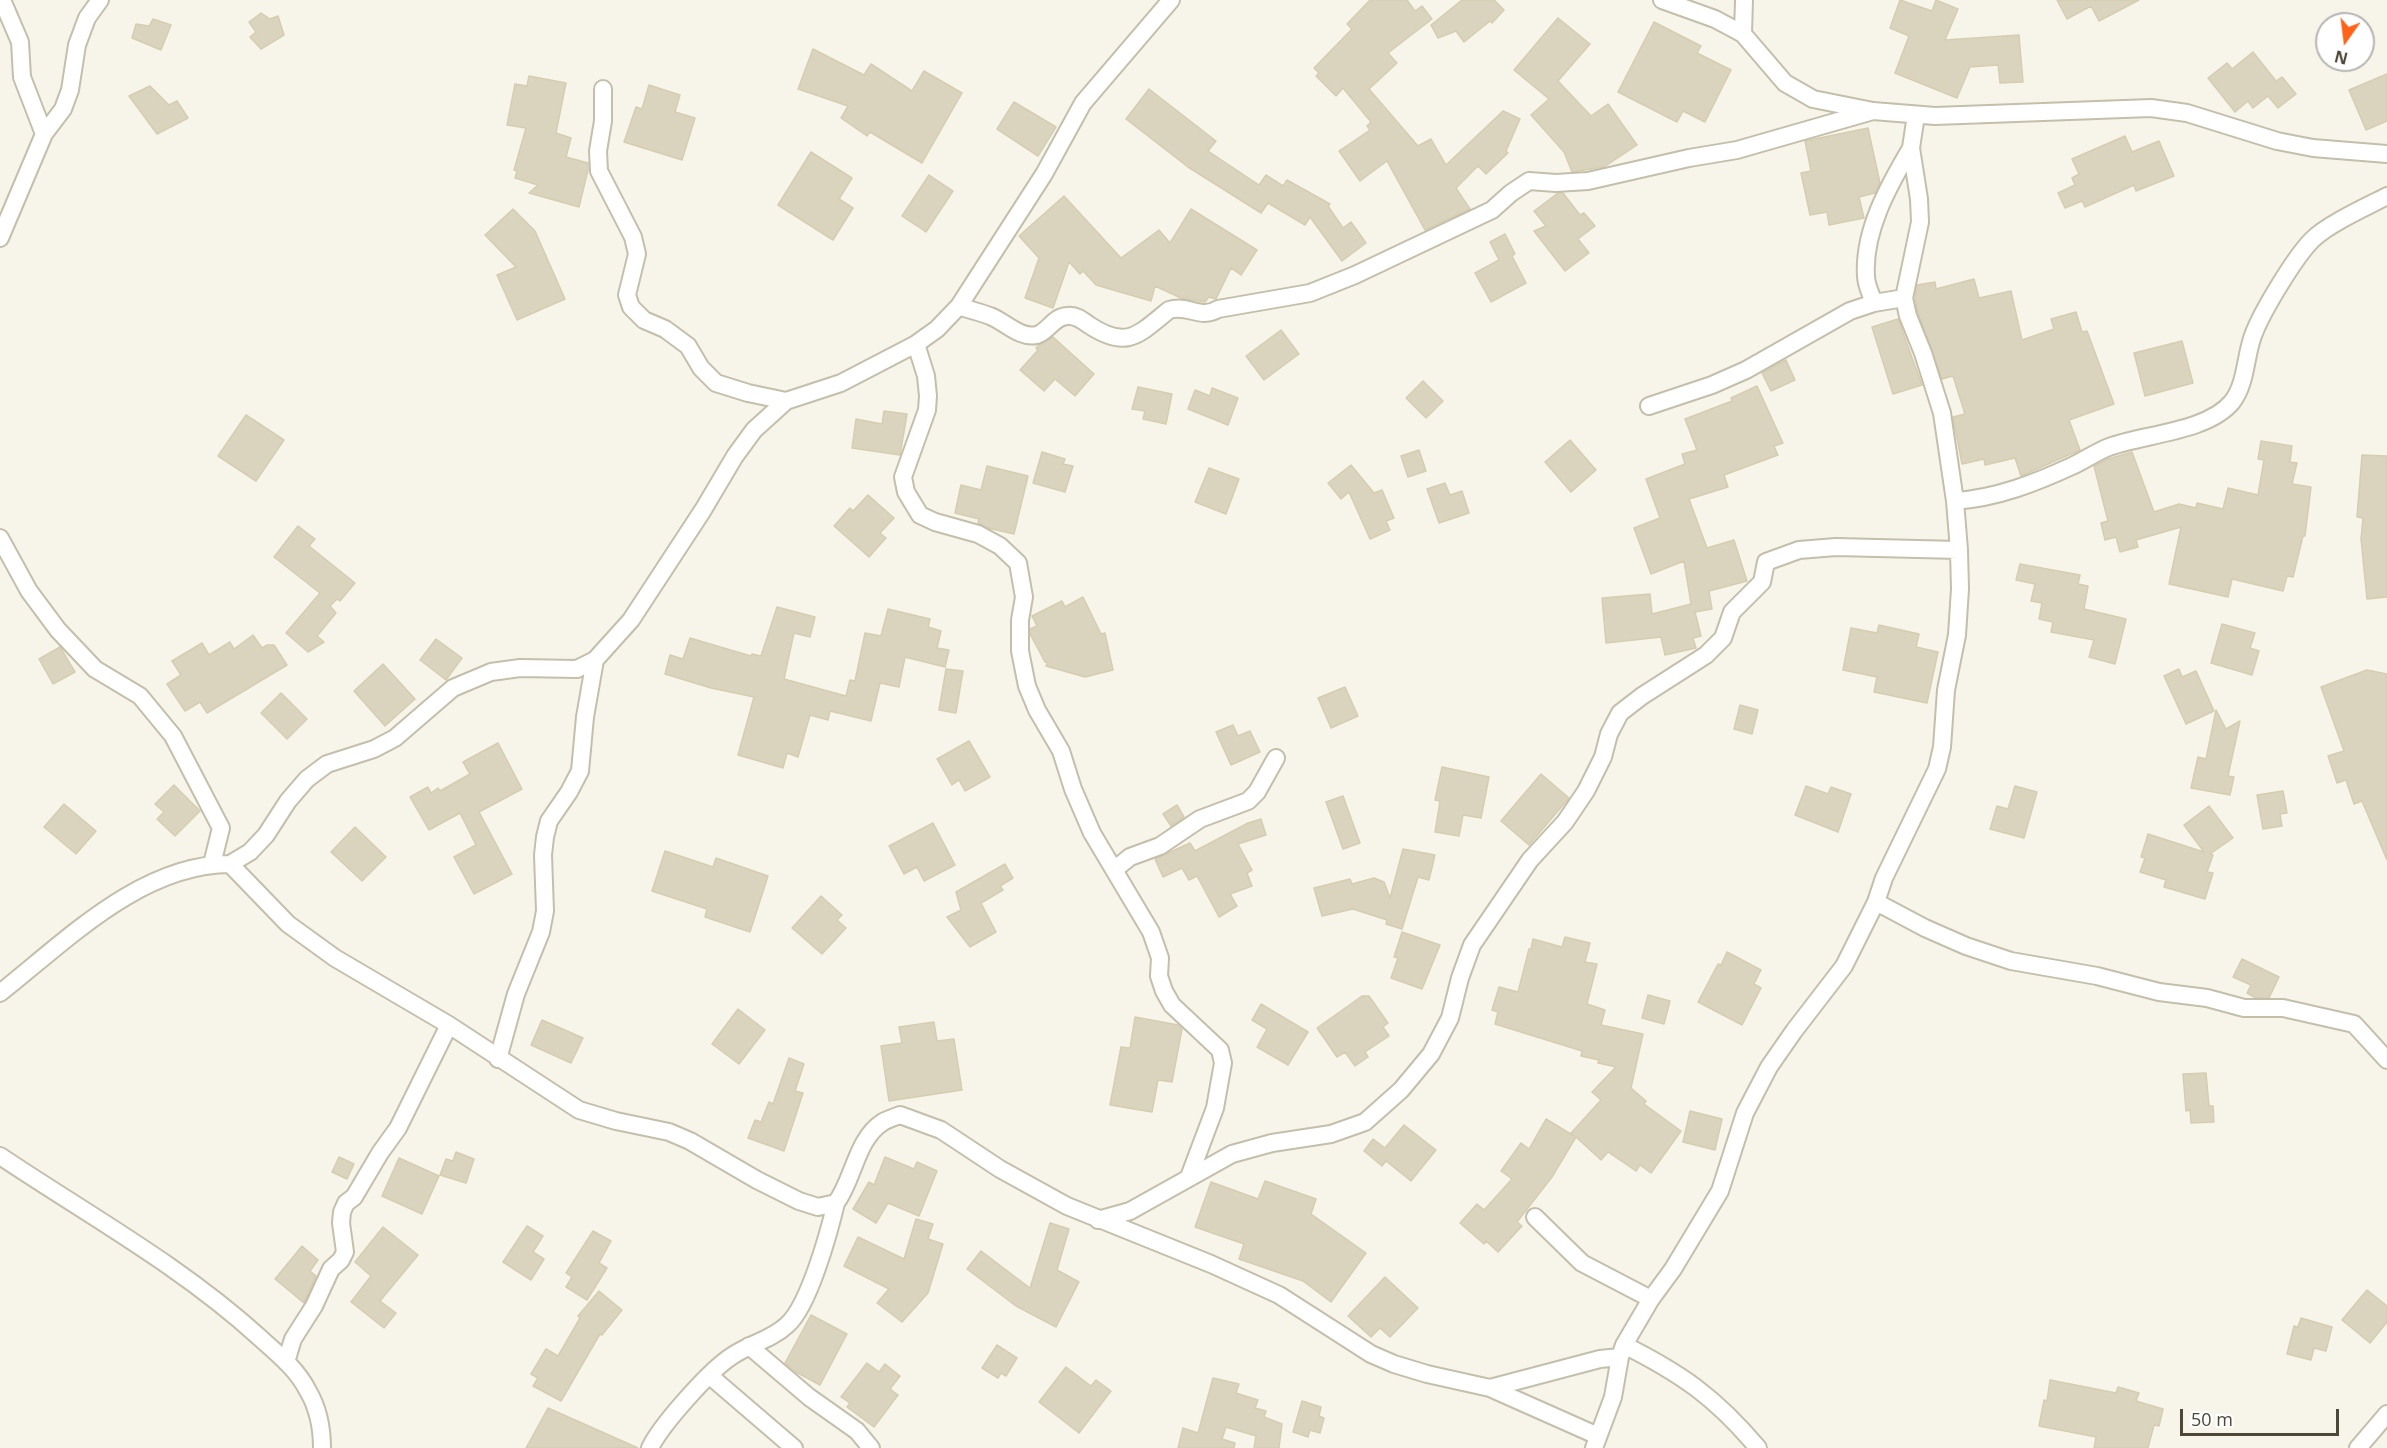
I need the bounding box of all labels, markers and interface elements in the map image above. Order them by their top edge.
north arrow [2315,12,2375,72]
text: N [2332,45,2350,70]
scale bar [2183,1397,2342,1435]
text: 50 m [2191,1407,2233,1431]

